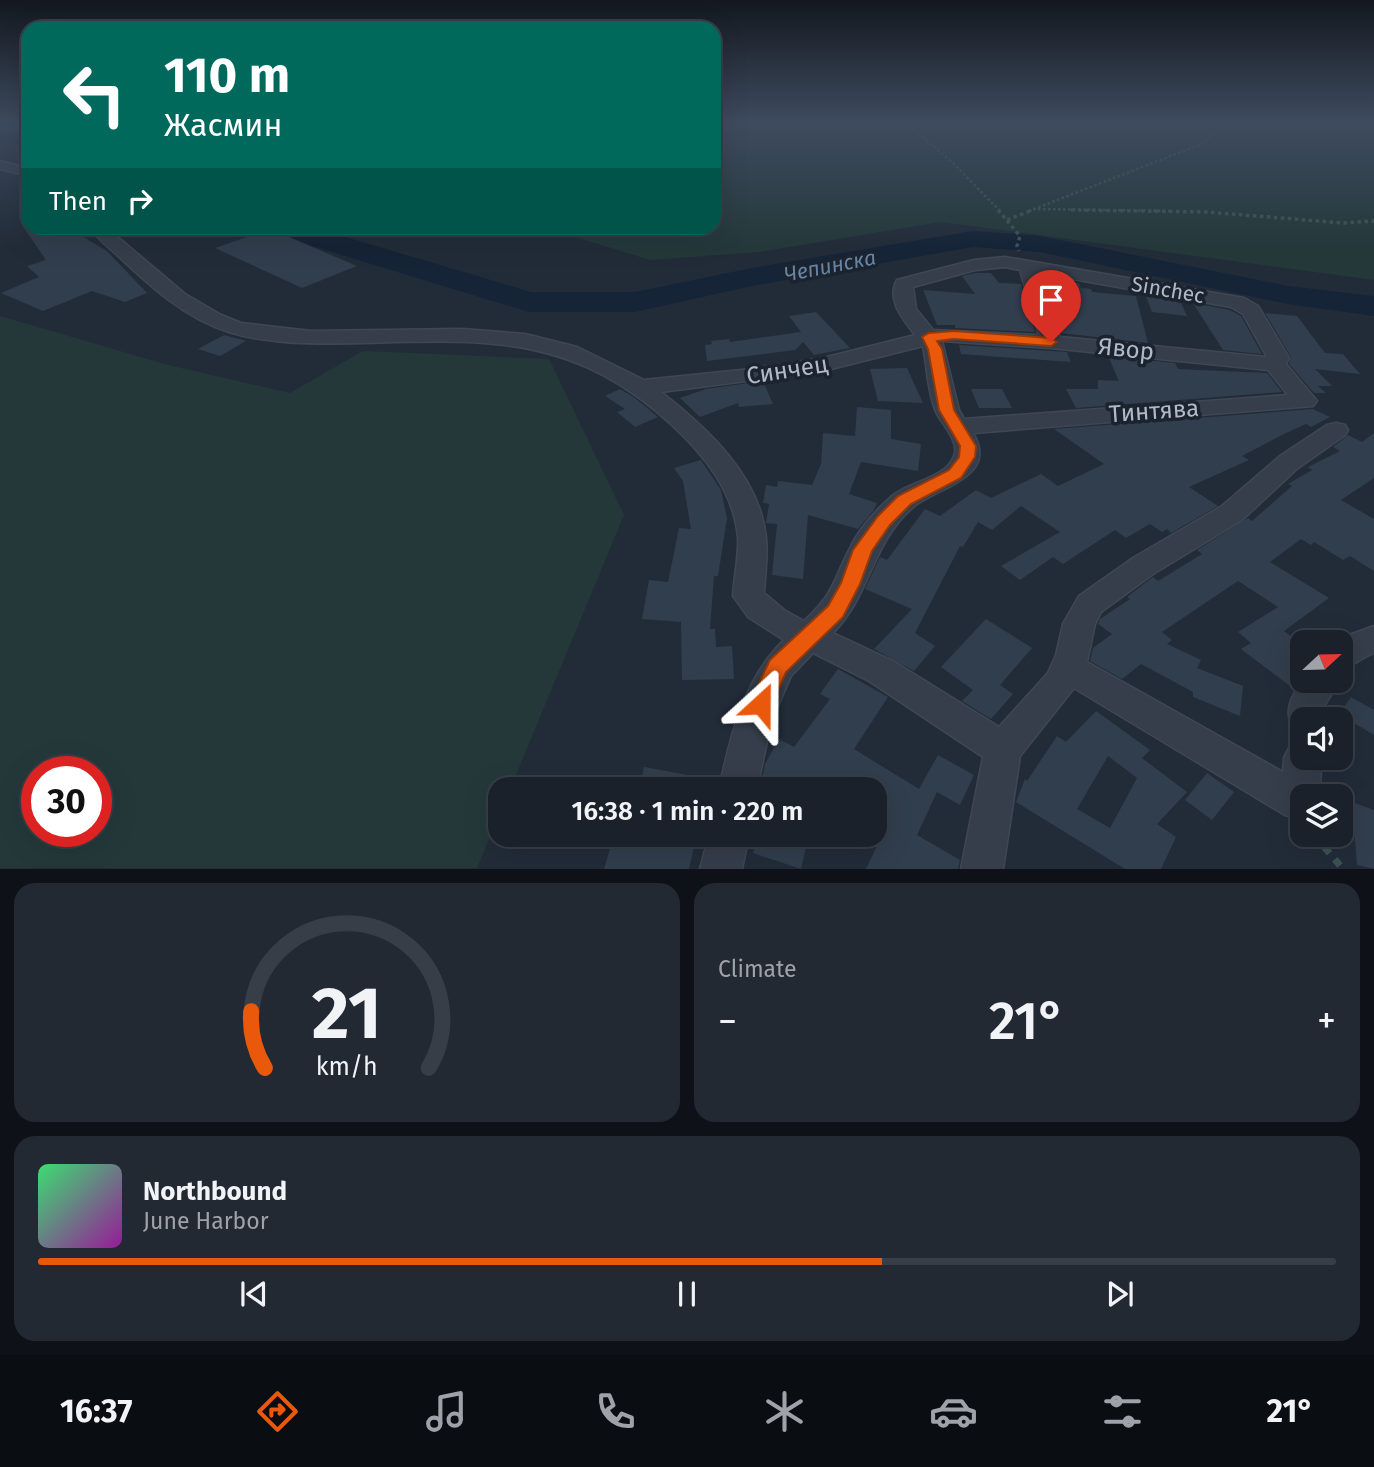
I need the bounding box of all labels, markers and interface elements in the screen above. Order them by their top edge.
text: 110 m [164,46,290,105]
icon: left [49,49,140,140]
text: Жасмин [164,106,282,144]
icon: right [121,182,159,220]
text: Then [49,186,107,217]
water label: Чепинска [782,244,878,288]
pin [1021,270,1081,342]
street label: Sinchec [1130,271,1206,309]
icon: arrive [1032,281,1070,319]
street label: Явор [1097,332,1155,366]
street label: Синчец [744,350,830,390]
street label: Тинтява [1108,394,1200,428]
north arrow [1290,630,1353,693]
map controls [1290,630,1353,847]
position arrow [724,667,798,741]
button: sound [1290,707,1353,770]
speed limit sign: 30 [21,756,112,847]
button: layers [1290,784,1353,847]
text: 16:38 · 1 min · 220 m [572,796,803,827]
text: Climate [718,955,797,983]
text: 21 [312,971,382,1058]
text: 21° [989,990,1065,1053]
text: − [718,998,737,1044]
text: + [1317,998,1336,1044]
text: km/h [316,1052,378,1082]
text: Northbound [143,1176,287,1207]
text: June Harbor [143,1207,269,1235]
icon: previous [235,1275,273,1313]
icon: pause [668,1275,706,1313]
icon: next [1101,1275,1139,1313]
icon: directions [253,1387,302,1436]
icon: music [422,1387,471,1436]
icon: phone [591,1387,640,1436]
icon: climate [760,1387,809,1436]
icon: car [929,1387,978,1436]
icon: filters [1098,1387,1147,1436]
text: 16:37 [60,1392,133,1430]
text: 21° [1267,1392,1314,1430]

